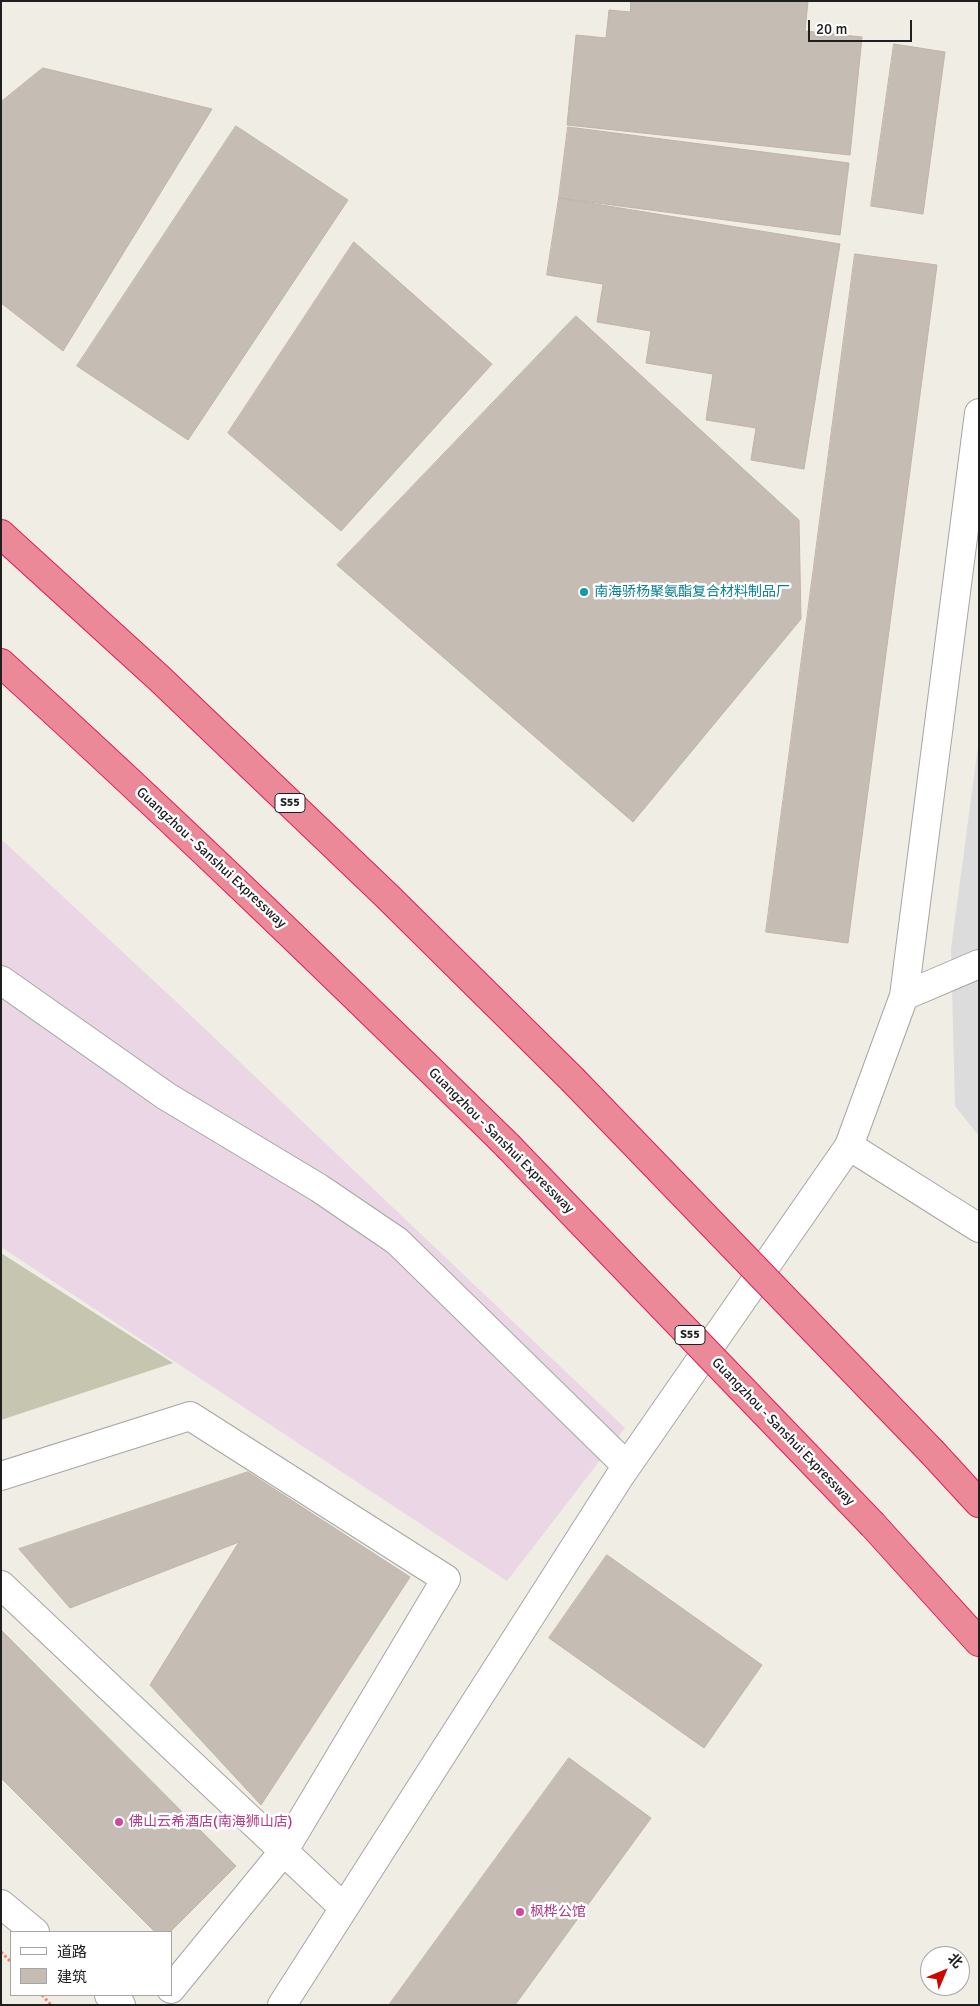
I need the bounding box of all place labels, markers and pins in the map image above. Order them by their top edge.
place label: 南海骄杨聚氨酯复合材料制品厂 [594,584,790,600]
marker: 南海骄杨聚氨酯复合材料制品厂 [578,586,590,598]
place label: 佛山云希酒店(南海狮山店) [129,1814,292,1830]
marker: 佛山云希酒店(南海狮山店) [113,1816,125,1828]
place label: 枫桦公馆 [530,1904,586,1920]
marker: 枫桦公馆 [514,1906,526,1918]

